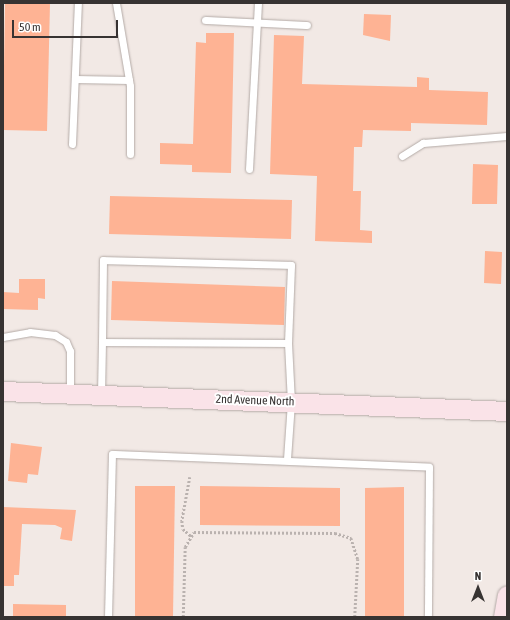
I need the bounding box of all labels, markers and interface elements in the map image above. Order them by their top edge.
scale bar [14,12,120,38]
text: 50 m [19,20,41,34]
street label: 2nd Avenue North [215,392,295,410]
north arrow [458,568,498,608]
text: N [475,570,481,582]

